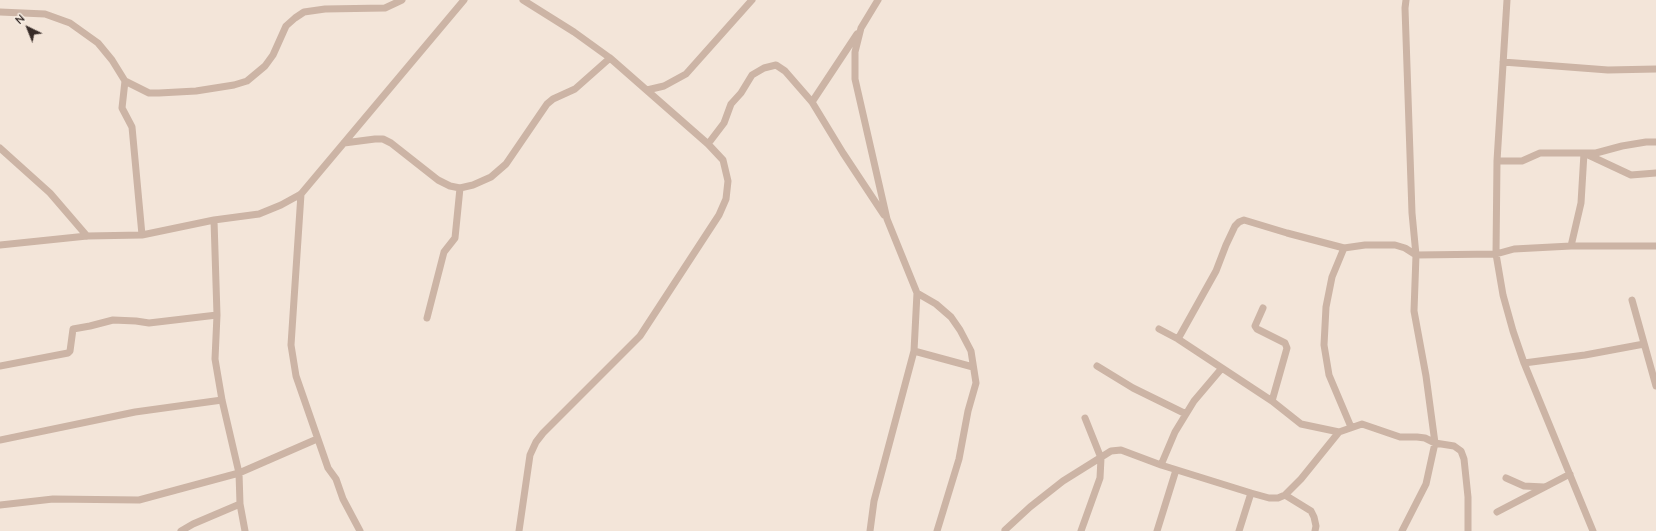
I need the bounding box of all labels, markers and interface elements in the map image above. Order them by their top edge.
north arrow [8,8,48,48]
text: N [12,11,28,27]

